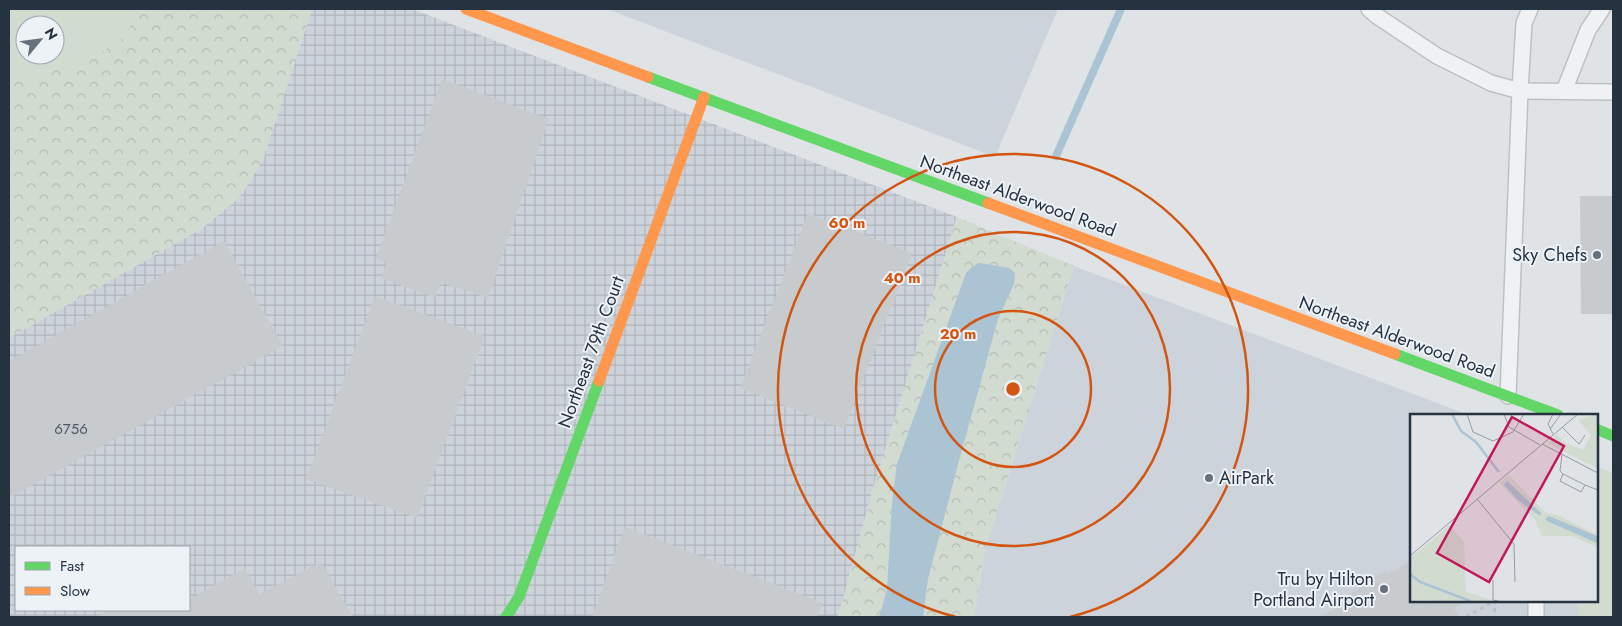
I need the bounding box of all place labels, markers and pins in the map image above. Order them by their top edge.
place label: Sky Chefs [1512,242,1587,268]
marker: Sky Chefs [1591,249,1603,261]
centre of rings [1004,380,1022,398]
place label: AirPark [1219,465,1274,491]
marker: AirPark [1203,472,1215,484]
place label: Tru by Hilton Portland Airport [1253,566,1375,613]
marker: Tru by Hilton Portland Airport [1378,583,1390,595]

